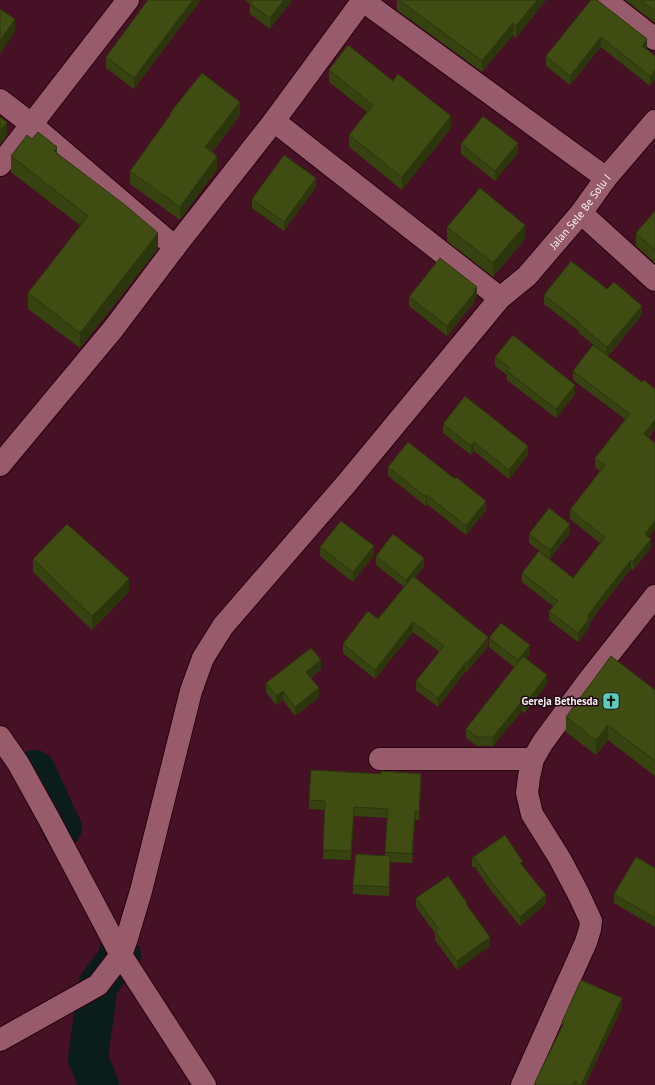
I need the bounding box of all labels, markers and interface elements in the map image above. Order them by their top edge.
street label: Jalan Sele Be Solu I [546,171,613,253]
church icon: Gereja Bethesda [601,691,621,711]
place label: Gereja Bethesda [522,694,598,708]

